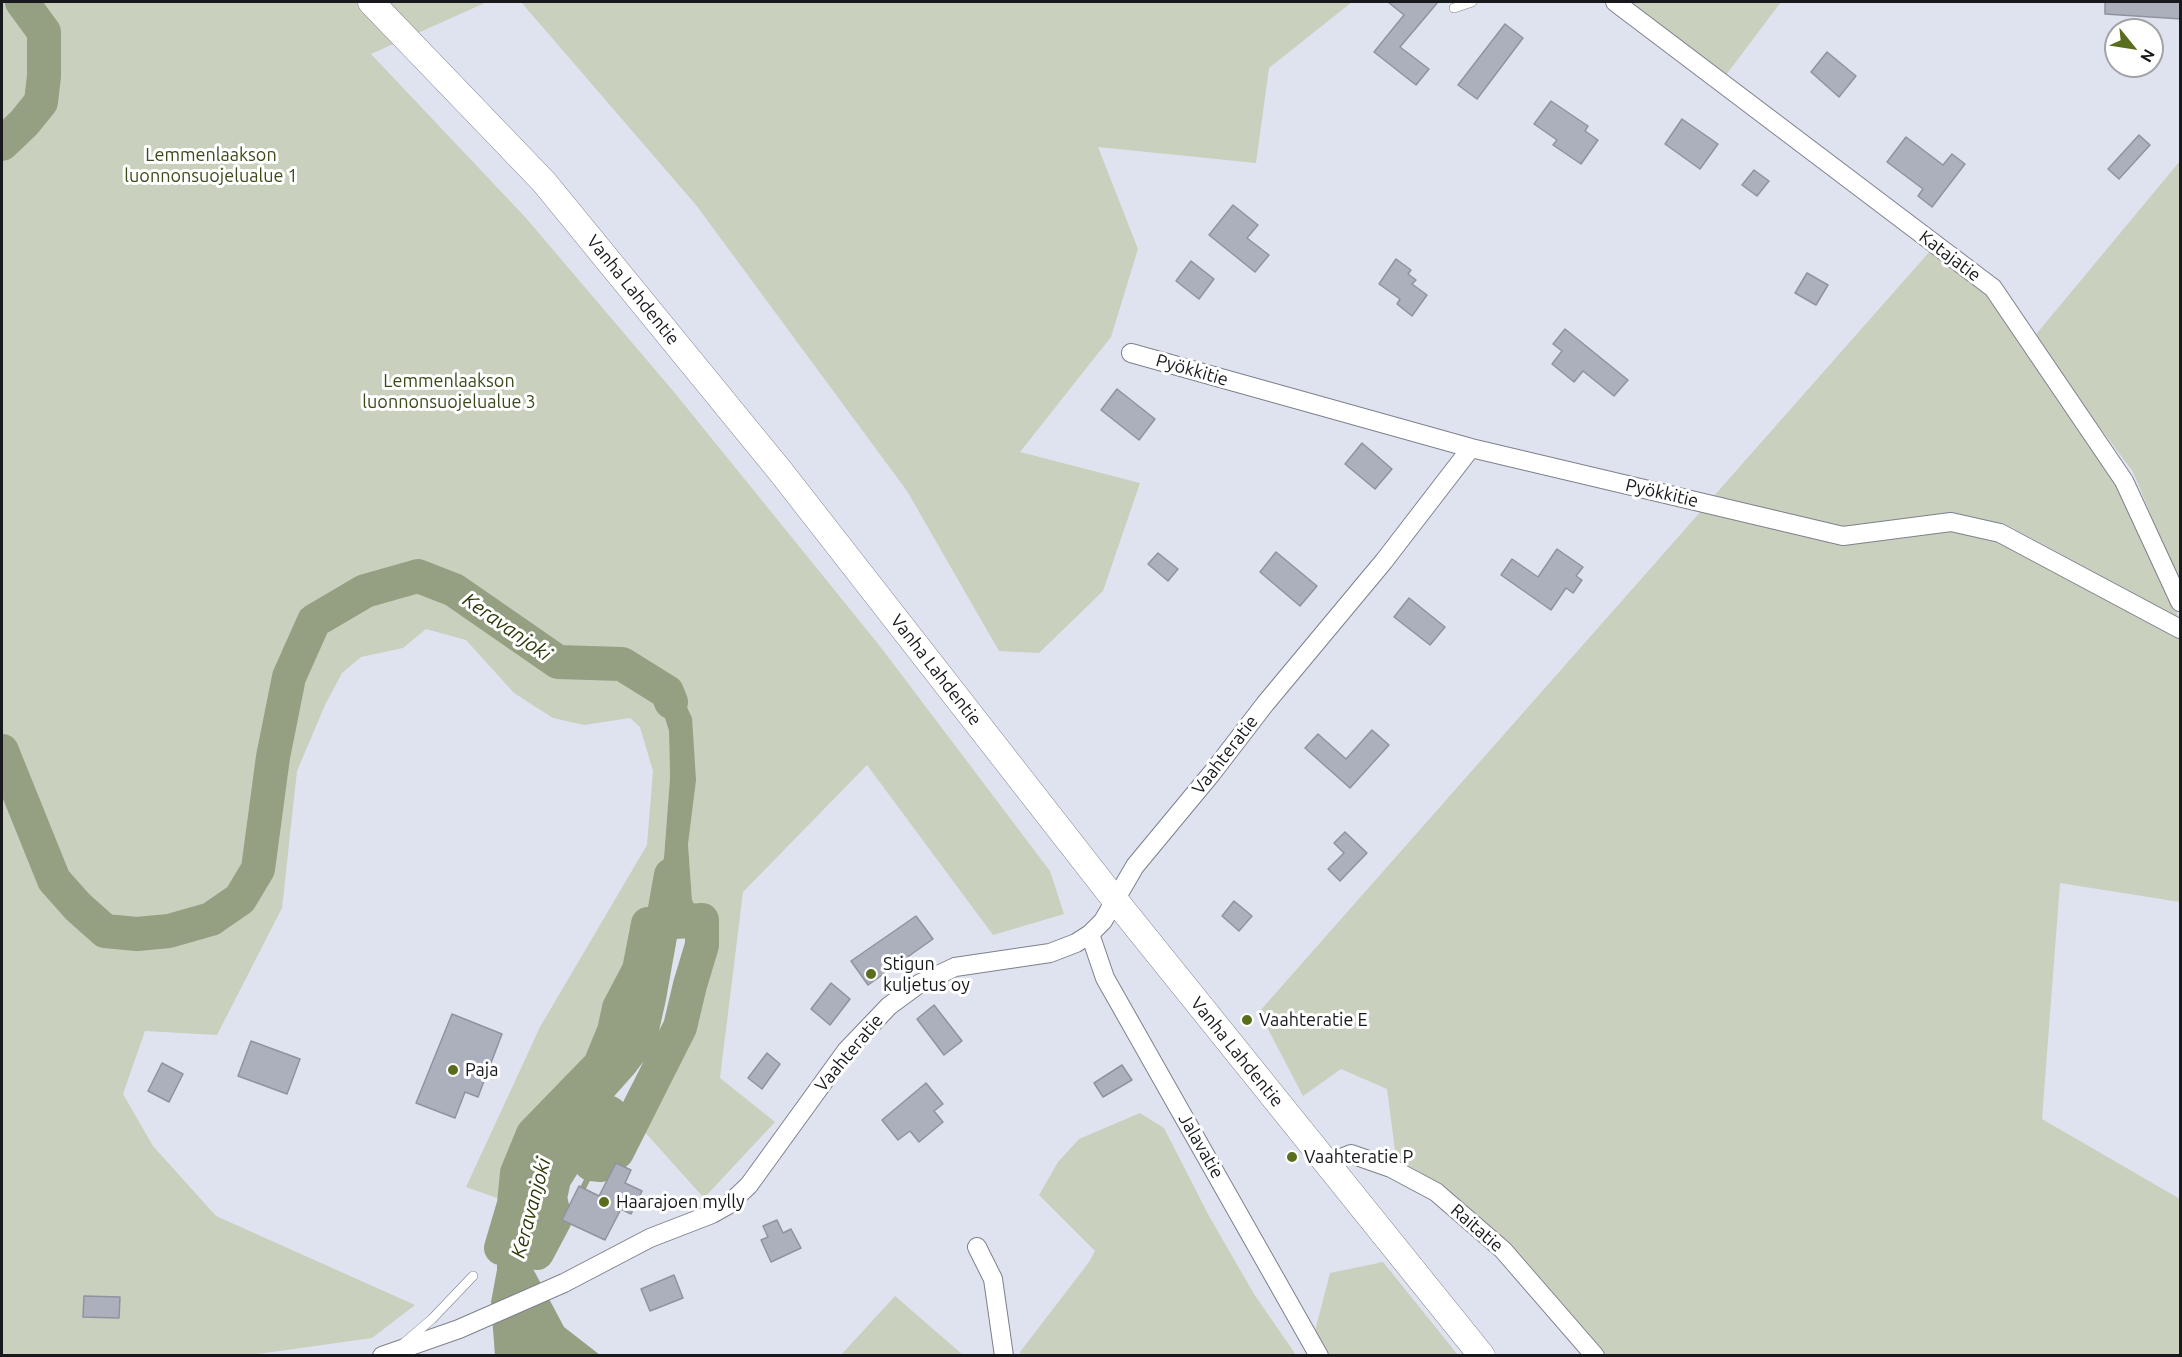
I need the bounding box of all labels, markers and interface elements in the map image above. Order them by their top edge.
north arrow [2104,18,2164,78]
text: N [2137,46,2159,66]
park label: Lemmenlaakson luonnonsuojelualue 1 [124,144,298,186]
street label: Katajatie [1915,226,1985,286]
street label: Vanha Lahdentie [582,231,684,349]
street label: Pyökkitie [1153,349,1231,391]
park label: Lemmenlaakson luonnonsuojelualue 3 [362,370,536,412]
street label: Pyökkitie [1623,474,1701,512]
water label: Keravanjoki [458,588,556,666]
street label: Vanha Lahdentie [886,610,986,730]
street label: Vaahteratie [1187,711,1263,799]
place label: Stigun kuljetus oy [883,953,970,996]
marker: Stigun kuljetus oy [864,967,878,981]
street label: Vanha Lahdentie [1186,993,1288,1111]
place label: Vaahteratie E [1259,1009,1368,1031]
street label: Vaahteratie [810,1010,888,1096]
marker: Vaahteratie E [1240,1013,1254,1027]
place label: Paja [465,1059,498,1081]
marker: Paja [446,1063,460,1077]
street label: Jalavatie [1174,1110,1228,1182]
place label: Vaahteratie P [1304,1146,1413,1168]
marker: Vaahteratie P [1285,1150,1299,1164]
water label: Keravanjoki [506,1155,556,1261]
place label: Haarajoen mylly [616,1191,745,1213]
marker: Haarajoen mylly [597,1195,611,1209]
street label: Raitatie [1446,1199,1508,1257]

